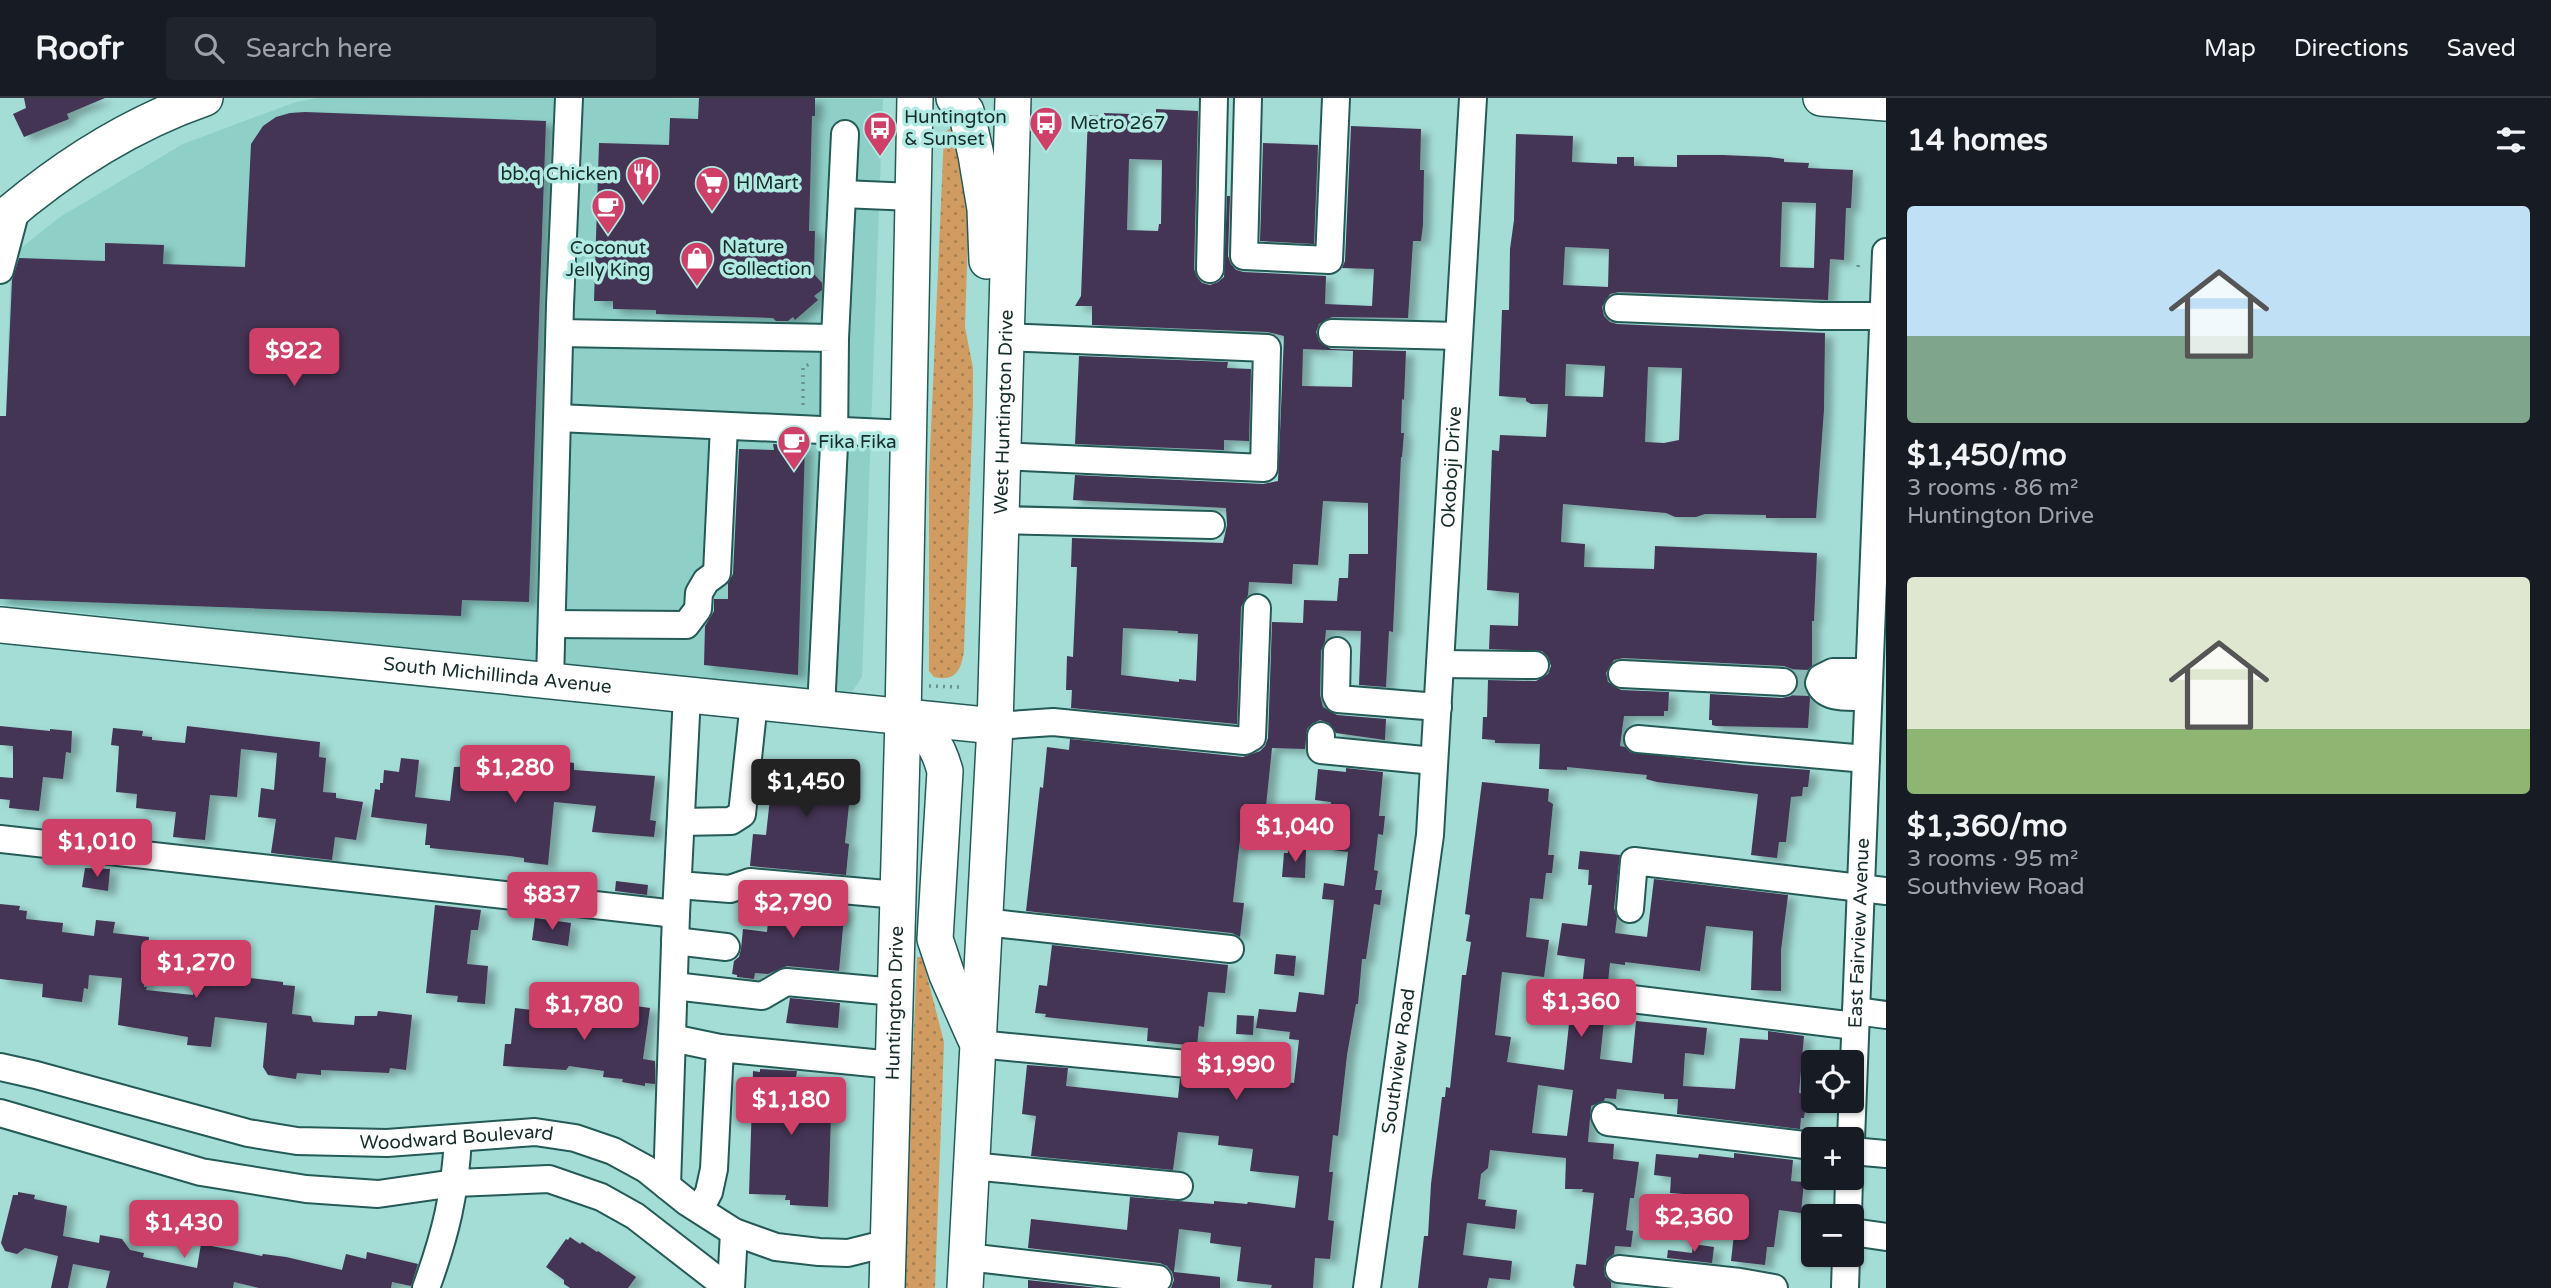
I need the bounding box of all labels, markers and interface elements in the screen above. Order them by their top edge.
search box [166,17,656,80]
text: Roofr [35,29,124,68]
icon: search [190,29,228,67]
text: Search here [246,33,392,64]
text: Map [2204,34,2256,63]
text: Directions [2294,34,2409,63]
text: Saved [2447,34,2516,63]
bus stop icon: Metro 267 [1027,104,1065,153]
place label: Huntington & Sunset [904,106,1007,150]
bus stop icon: Huntington & Sunset [861,109,899,158]
place label: Metro 267 [1070,112,1165,134]
icon: filters [2492,121,2530,159]
text: 14 homes [1907,122,2048,159]
restaurant icon: bb.q Chicken [624,155,662,204]
place label: bb.q Chicken [500,163,618,185]
supermarket icon: H Mart [693,164,731,213]
place label: H Mart [736,172,799,194]
cafe icon: Coconut Jelly King [589,187,627,236]
place label: Nature Collection [722,236,812,280]
place label: Coconut Jelly King [565,237,651,281]
shop icon: Nature Collection [678,239,716,288]
icon: home [2156,251,2282,377]
street label: West Huntington Drive [990,309,1018,515]
pin: $922 [253,328,335,388]
text: $922 [265,337,323,365]
street label: Okoboji Drive [1437,405,1466,528]
cafe icon: Fika Fika [775,423,813,472]
place label: Fika Fika [818,431,897,453]
text: $1,450/mo [1907,437,2067,474]
text: 3 rooms · 86 m² [1907,474,2078,502]
text: Huntington Drive [1907,502,2094,530]
icon: home [2156,622,2282,748]
street label: South Michillinda Avenue [382,653,613,698]
pin: $1,280 [458,746,572,805]
text: $1,280 [476,754,554,782]
pin: $1,450 [749,760,863,819]
text: $1,450 [767,768,845,796]
pin: $1,040 [1238,804,1352,864]
text: $1,360/mo [1907,808,2067,845]
text: $1,040 [1256,813,1334,841]
pin: $1,010 [40,820,154,879]
text: $1,010 [58,828,136,856]
street label: East Fairview Avenue [1844,838,1874,1029]
text: 3 rooms · 95 m² [1907,845,2078,873]
pin: $837 [511,872,593,932]
text: Southview Road [1907,873,2085,901]
pin: $2,790 [736,880,850,940]
text: $837 [523,881,581,909]
text: $2,790 [754,889,832,917]
street label: Huntington Drive [882,925,908,1081]
pin: $1,270 [139,940,253,1000]
text: $1,270 [157,949,235,977]
pin: $1,360 [1524,979,1638,1039]
pin: $1,780 [527,982,641,1042]
street label: Southview Road [1378,987,1420,1135]
text: $1,360 [1542,988,1620,1016]
text: $1,780 [545,991,623,1019]
pin: $1,990 [1179,1042,1293,1102]
map controls [1801,1050,1864,1267]
button: locate [1801,1050,1864,1113]
text: $1,990 [1197,1051,1275,1079]
pin: $1,180 [734,1077,848,1137]
text: $1,180 [752,1086,830,1114]
street label: Woodward Boulevard [359,1121,555,1154]
button: + [1801,1127,1864,1190]
pin: $2,360 [1637,1194,1751,1254]
pin: $1,430 [127,1200,241,1260]
text: $2,360 [1655,1203,1733,1231]
button: − [1801,1204,1864,1267]
text: $1,430 [145,1209,223,1237]

